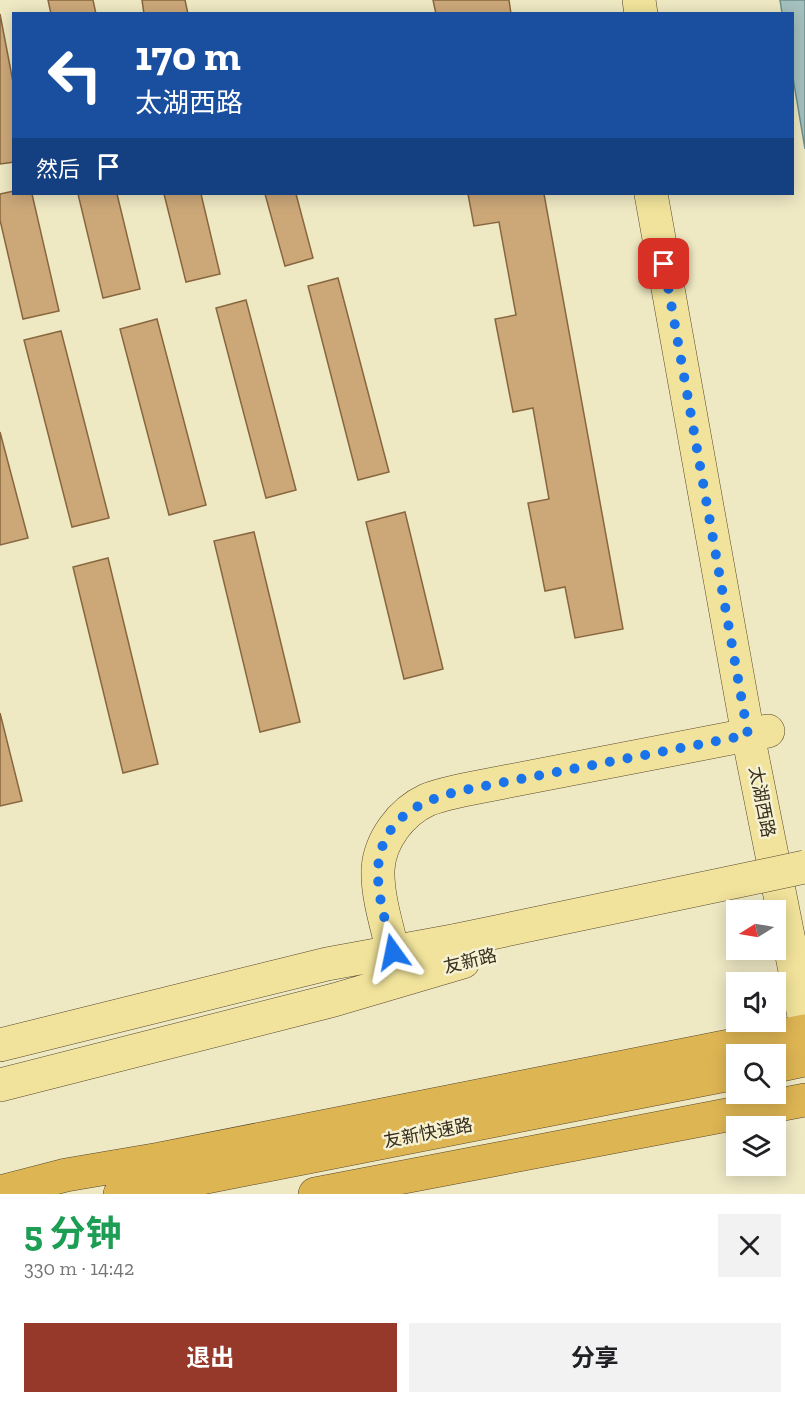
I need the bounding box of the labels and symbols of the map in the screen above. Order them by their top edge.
pin [638,238,689,289]
street label: 太湖西路 [744,765,780,839]
north arrow [726,900,786,960]
position arrow [361,920,425,984]
street label: 友新路 [441,944,499,978]
street label: 友新快速路 [382,1114,474,1152]

